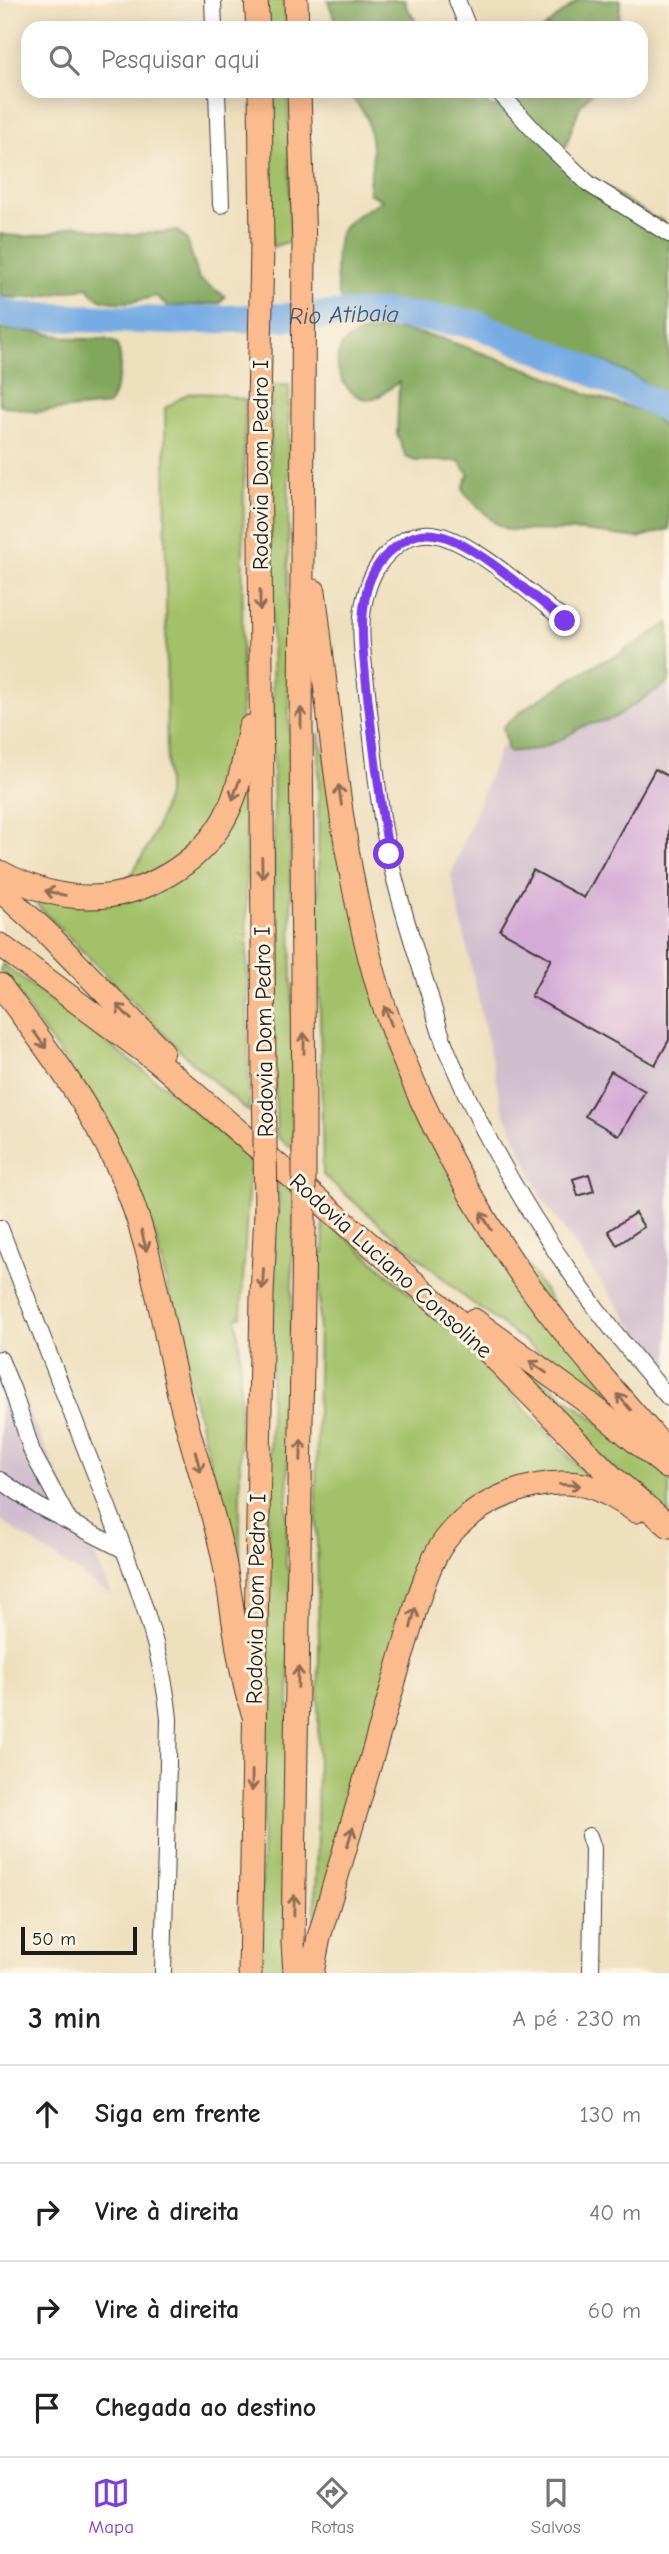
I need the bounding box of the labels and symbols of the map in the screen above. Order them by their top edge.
water label: Rio Atibaia [288,299,401,331]
street label: Rodovia Dom Pedro I [247,360,274,570]
one-way arrow [253,588,267,611]
route end [549,605,580,636]
one-way arrow [294,706,308,729]
one-way arrow [229,779,241,801]
one-way arrow [333,784,346,806]
route start [373,838,404,869]
one-way arrow [255,856,269,879]
one-way arrow [45,885,67,898]
street label: Rodovia Dom Pedro I [249,926,279,1138]
one-way arrow [115,1004,132,1021]
one-way arrow [381,1006,393,1028]
one-way arrow [33,1030,47,1049]
one-way arrow [297,1032,310,1055]
street label: Rodovia Luciano Consoline [284,1168,498,1364]
one-way arrow [479,1212,493,1232]
one-way arrow [138,1229,151,1252]
one-way arrow [256,1267,269,1290]
one-way arrow [529,1360,548,1375]
one-way arrow [617,1393,632,1411]
one-way arrow [295,1439,308,1462]
one-way arrow [192,1450,205,1472]
one-way arrow [559,1478,582,1491]
street label: Rodovia Dom Pedro I [241,1493,271,1705]
one-way arrow [407,1607,420,1630]
one-way arrow [292,1666,305,1689]
one-way arrow [245,1770,259,1793]
one-way arrow [344,1826,357,1848]
one-way arrow [287,1894,300,1917]
scale bar [21,1924,136,1956]

